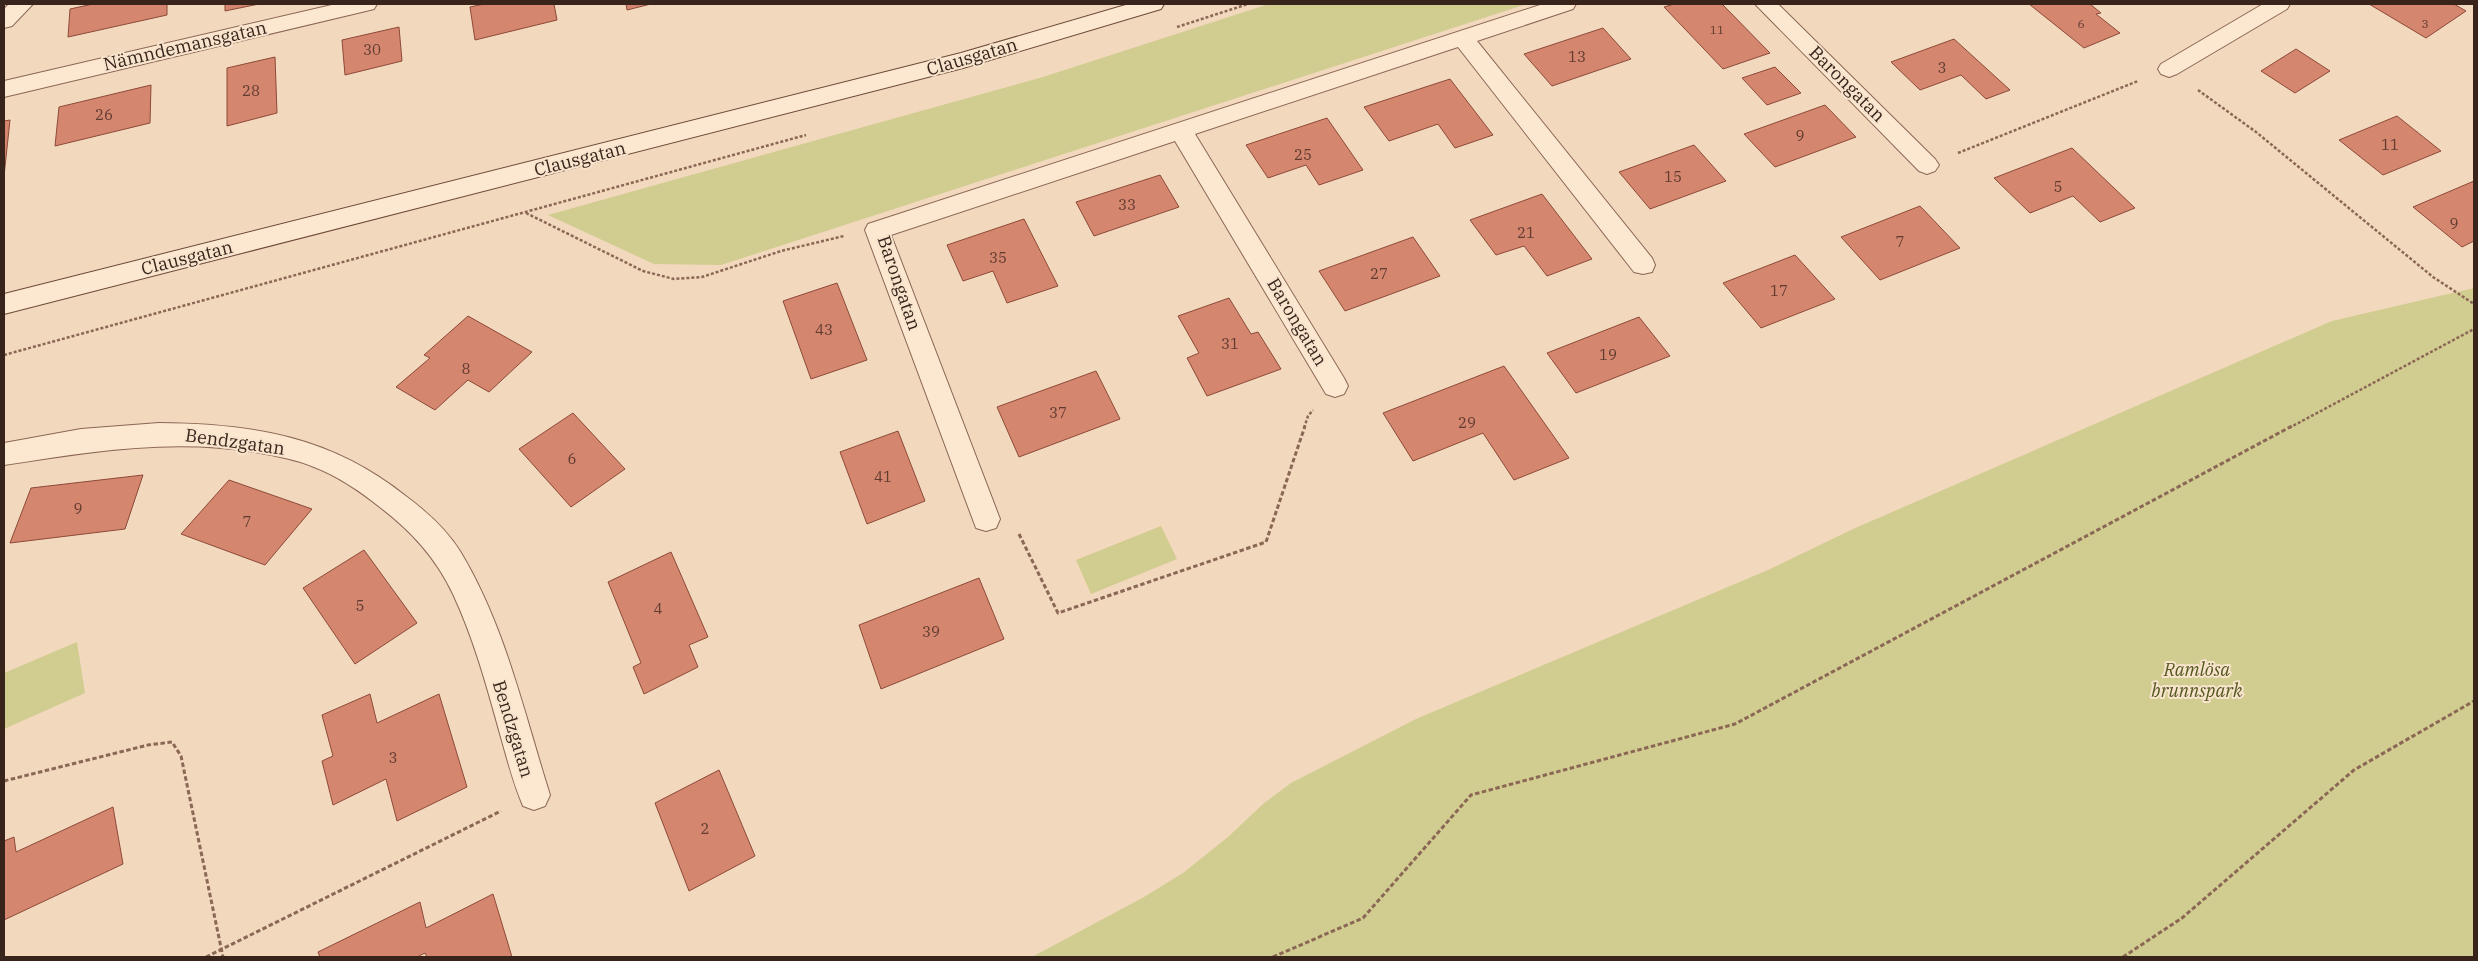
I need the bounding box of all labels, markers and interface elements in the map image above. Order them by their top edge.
street label: Nämndemansgatan [101,16,269,76]
house number: 6 [2077,16,2085,31]
house number: 3 [2421,16,2429,31]
house number: 11 [1710,22,1724,37]
street label: Clausgatan [924,33,1020,80]
house number: 30 [363,40,381,59]
street label: Barongatan [1804,41,1890,127]
house number: 13 [1568,47,1586,66]
house number: 3 [1937,58,1947,77]
house number: 28 [242,81,260,100]
house number: 26 [95,105,113,124]
house number: 9 [1795,126,1805,145]
house number: 11 [2381,135,2399,154]
street label: Clausgatan [532,136,628,181]
house number: 25 [1294,145,1312,164]
house number: 15 [1664,167,1682,186]
house number: 5 [2053,177,2063,196]
house number: 33 [1118,195,1136,214]
house number: 9 [2449,214,2459,233]
house number: 21 [1517,223,1535,242]
street label: Barongatan [873,232,926,333]
house number: 7 [1895,232,1905,251]
street label: Clausgatan [139,235,235,280]
house number: 35 [989,248,1007,267]
house number: 27 [1370,264,1388,283]
street label: Barongatan [1262,274,1333,370]
house number: 17 [1770,281,1788,300]
house number: 43 [815,320,833,339]
house number: 31 [1221,334,1239,353]
house number: 19 [1599,345,1617,364]
house number: 8 [461,359,471,378]
house number: 37 [1049,403,1067,422]
house number: 29 [1458,413,1476,432]
street label: Bendzgatan [184,423,286,460]
house number: 6 [567,449,577,468]
house number: 41 [874,467,892,486]
house number: 9 [73,499,83,518]
house number: 7 [242,512,252,531]
house number: 5 [355,596,365,615]
house number: 4 [653,599,663,618]
house number: 39 [922,622,940,641]
park label: Ramlösa brunnspark [2151,658,2243,702]
street label: Bendzgatan [488,677,539,780]
house number: 3 [388,748,398,767]
house number: 2 [700,819,710,838]

